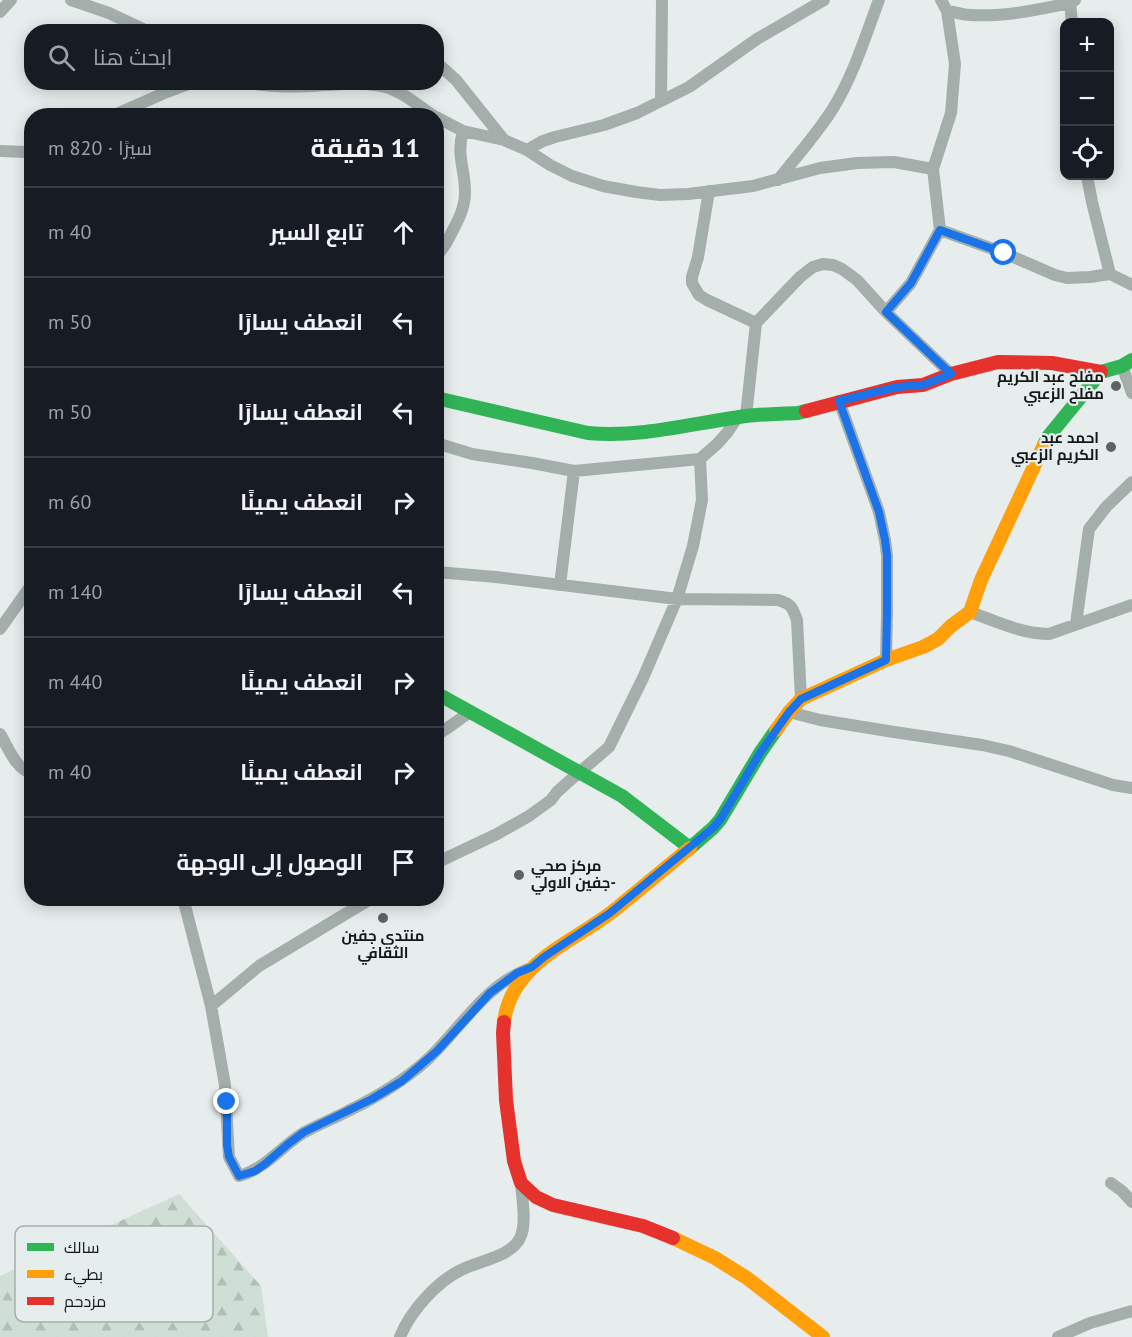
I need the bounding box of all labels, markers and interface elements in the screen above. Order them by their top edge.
map controls [1060,18,1114,180]
button: + [1060,18,1114,72]
search box [24,24,444,90]
icon: search [45,41,78,74]
text: ابحث هنا [93,43,172,71]
button: − [1060,72,1114,126]
button: locate [1060,126,1114,180]
text: 11 دقيقة [310,131,420,164]
text: سيرًا · 820 m [48,135,152,161]
icon: ahead [387,216,420,249]
text: تابع السير [270,218,363,246]
text: 40 m [48,219,91,245]
route start [990,239,1016,265]
icon: left [387,306,420,339]
text: انعطف يسارًا [237,308,363,336]
text: 50 m [48,309,91,335]
place label: مفلح عبد الكريم مفلح الزعبي [997,367,1104,406]
marker: مفلح عبد الكريم مفلح الزعبي [1109,379,1123,393]
icon: left [387,396,420,429]
text: انعطف يسارًا [237,398,363,426]
text: 50 m [48,399,91,425]
place label: احمد عبد الكريم الزعبي [1011,428,1099,467]
marker: احمد عبد الكريم الزعبي [1104,440,1118,454]
icon: right [387,486,420,519]
text: انعطف يمينًا [240,488,363,516]
text: 60 m [48,489,91,515]
icon: left [387,576,420,609]
text: انعطف يسارًا [237,578,363,606]
text: 140 m [48,579,102,605]
icon: right [387,666,420,699]
text: انعطف يمينًا [240,668,363,696]
text: 440 m [48,669,102,695]
icon: right [387,756,420,789]
text: انعطف يمينًا [240,758,363,786]
text: 40 m [48,759,91,785]
icon: arrive [387,846,420,879]
text: الوصول إلى الوجهة [177,848,363,876]
place label: مركز صحي جفين الاولي- [531,856,616,895]
marker: مركز صحي جفين الاولي- [512,868,526,882]
marker: منتدى جفين الثقافي [376,911,390,925]
place label: منتدى جفين الثقافي [342,926,424,965]
route end [213,1088,239,1114]
legend [15,1226,213,1322]
text: سالك [64,1237,99,1257]
text: بطيء [64,1264,103,1288]
text: مزدحم [64,1291,106,1313]

